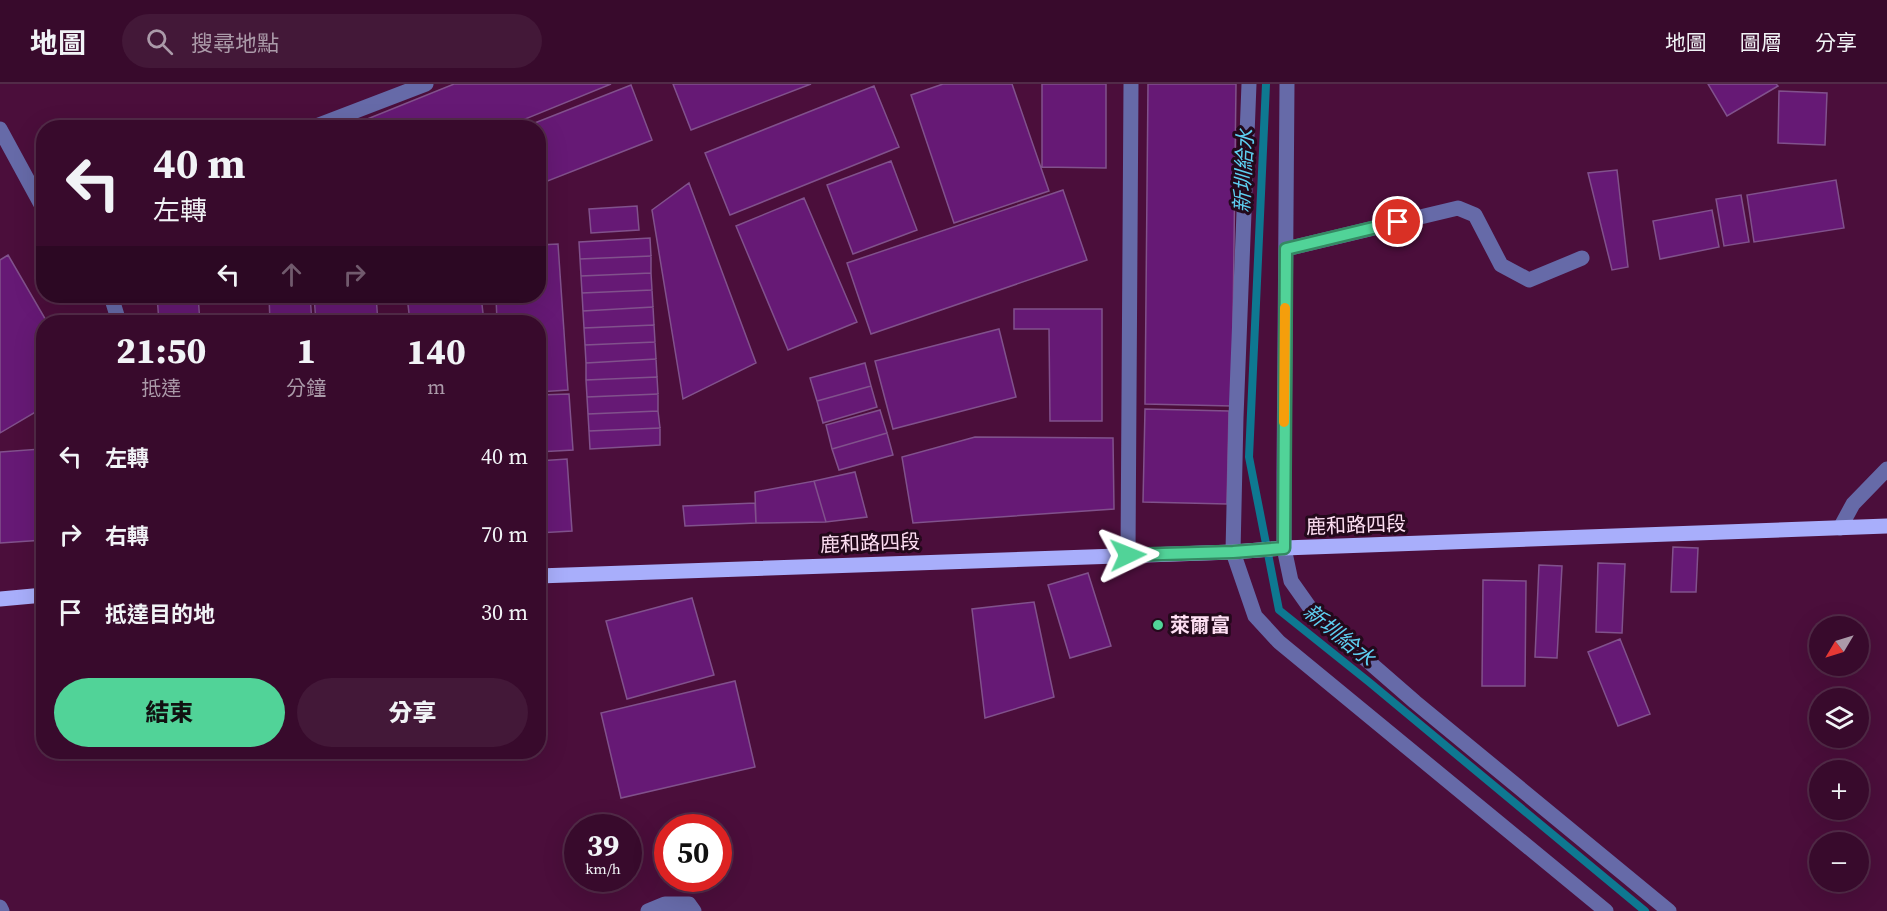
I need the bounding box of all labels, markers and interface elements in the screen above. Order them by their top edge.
search box [122,14,542,68]
text: 地圖 [30,24,86,62]
icon: search [143,25,176,58]
text: 搜尋地點 [191,28,279,58]
text: 地圖 [1665,28,1707,57]
text: 圖層 [1740,28,1782,57]
text: 分享 [1815,28,1857,57]
water label: 新圳給水 [1227,127,1260,214]
text: 40 m [153,134,246,192]
icon: left [54,144,132,222]
text: 左轉 [153,192,207,229]
pin [1372,196,1423,247]
icon: arrive [1381,205,1414,238]
icon: left [212,258,245,291]
icon: ahead [275,258,308,291]
icon: right [338,258,371,291]
text: 21:50 [116,326,206,375]
text: 1 [296,326,316,375]
text: 140 [406,327,466,376]
text: m [427,373,445,401]
text: 抵達 [141,374,181,402]
text: 分鐘 [286,374,326,402]
icon: left [54,440,87,473]
text: 40 m [481,441,528,471]
text: 左轉 [105,443,149,473]
street label: 鹿和路四段 [1306,509,1406,541]
icon: right [54,518,87,551]
text: 70 m [481,519,528,549]
text: 右轉 [105,521,149,551]
position arrow [1096,523,1160,587]
street label: 鹿和路四段 [820,527,920,559]
icon: arrive [54,596,87,629]
text: 30 m [481,597,528,627]
water label: 新圳給水 [1298,597,1382,673]
text: 抵達目的地 [105,599,215,629]
place label: 萊爾富 [1170,611,1230,639]
north arrow [1809,616,1869,676]
map controls [1809,616,1869,892]
marker: 萊爾富 [1151,618,1165,632]
button: 結束 [54,678,285,747]
button: 分享 [297,678,528,747]
button: layers [1809,688,1869,748]
button: + [1809,760,1869,820]
speed limit sign: 50 [654,814,732,892]
text: 39 [587,825,619,866]
button: − [1809,832,1869,892]
text: km/h [585,858,621,879]

